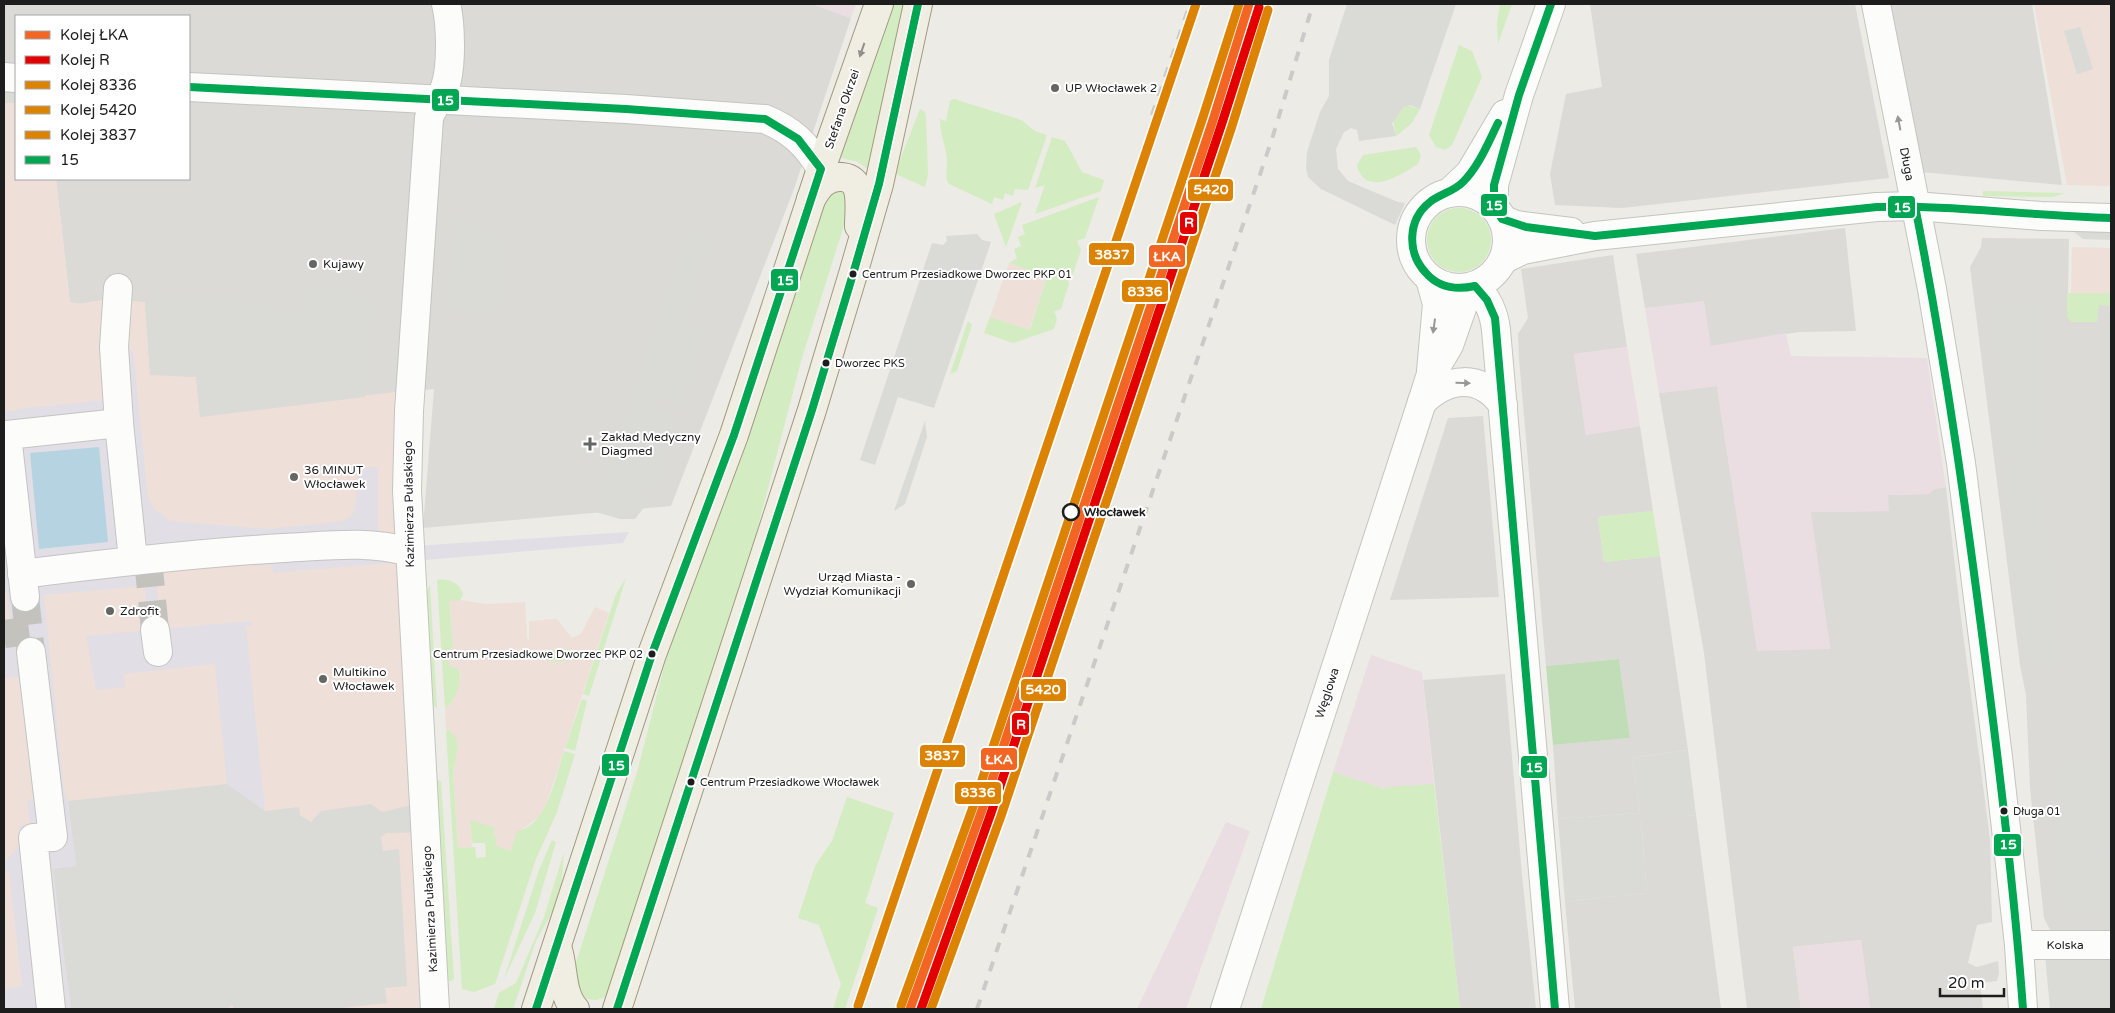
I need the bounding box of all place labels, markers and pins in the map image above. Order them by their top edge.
place label: UP Włocławek 2 [1065,81,1157,95]
marker: UP Włocławek 2 [1049,82,1061,94]
place label: Kujawy [323,257,365,271]
marker: Kujawy [307,258,319,270]
place label: Centrum Przesiadkowe Dworzec PKP 01 [862,268,1072,281]
marker: Centrum Przesiadkowe Dworzec PKP 01 [848,269,858,279]
place label: Dworzec PKS [835,357,905,370]
marker: Dworzec PKS [821,358,831,368]
place label: Zakład Medyczny Diagmed [601,430,701,458]
marker: Zakład Medyczny Diagmed [583,437,597,451]
place label: 36 MINUT Włocławek [304,463,366,491]
marker: 36 MINUT Włocławek [288,471,300,483]
marker: Włocławek [1062,503,1080,521]
place label: Włocławek [1084,505,1146,519]
place label: Urząd Miasta - Wydział Komunikacji [784,570,901,598]
marker: Urząd Miasta - Wydział Komunikacji [905,578,917,590]
place label: Zdrofit [120,604,160,618]
marker: Zdrofit [104,605,116,617]
place label: Centrum Przesiadkowe Dworzec PKP 02 [433,648,643,661]
marker: Centrum Przesiadkowe Dworzec PKP 02 [647,649,657,659]
place label: Multikino Włocławek [333,665,395,693]
marker: Multikino Włocławek [317,673,329,685]
place label: Centrum Przesiadkowe Włocławek [700,776,879,789]
marker: Centrum Przesiadkowe Włocławek [686,777,696,787]
place label: Długa 01 [2013,805,2061,818]
marker: Długa 01 [1999,806,2009,816]

